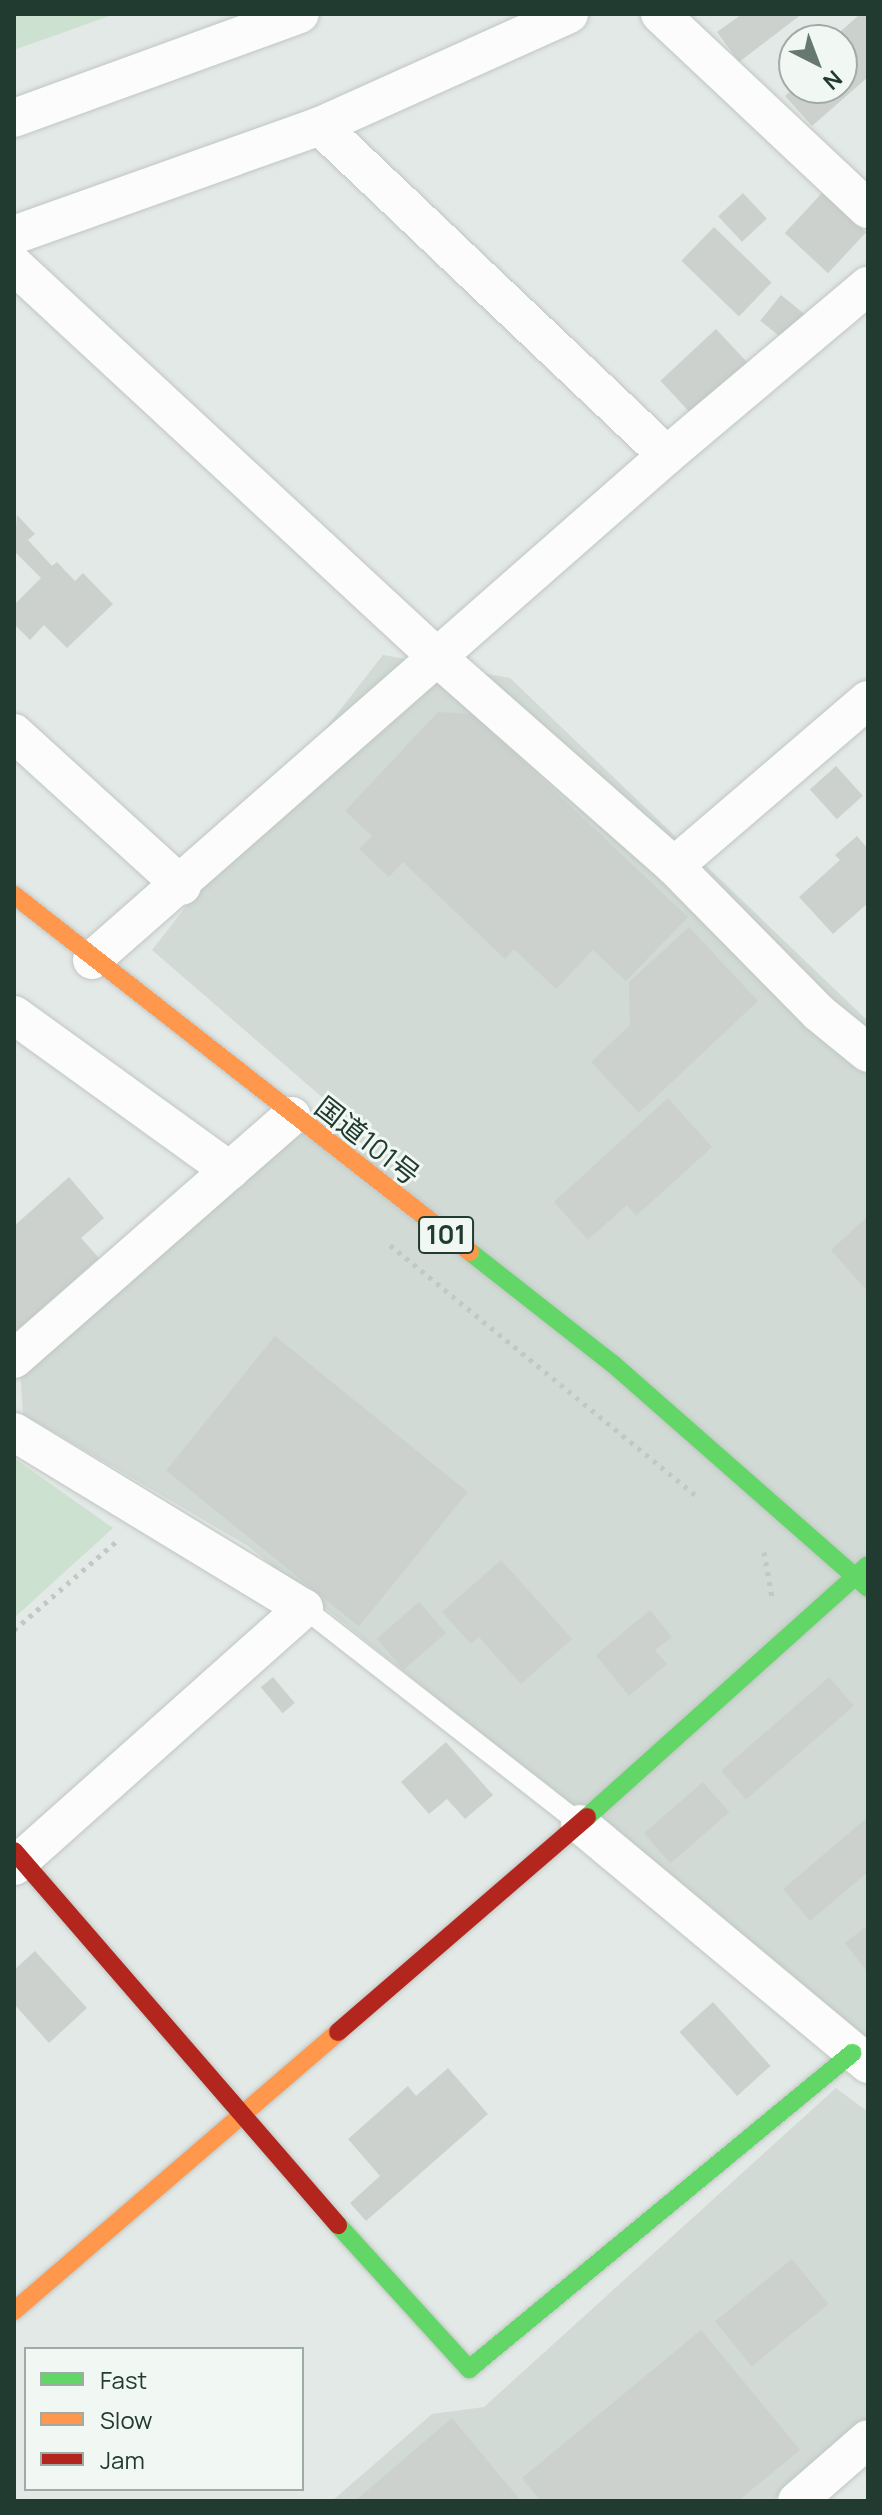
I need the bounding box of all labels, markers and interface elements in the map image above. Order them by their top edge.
north arrow [778,24,858,104]
text: N [817,64,849,97]
street label: 国道101号 [309,1089,427,1191]
road number: 101 [418,1213,474,1257]
legend [24,2347,304,2491]
text: Fast [100,2363,147,2396]
text: Slow [100,2403,153,2436]
text: Jam [100,2443,145,2476]

